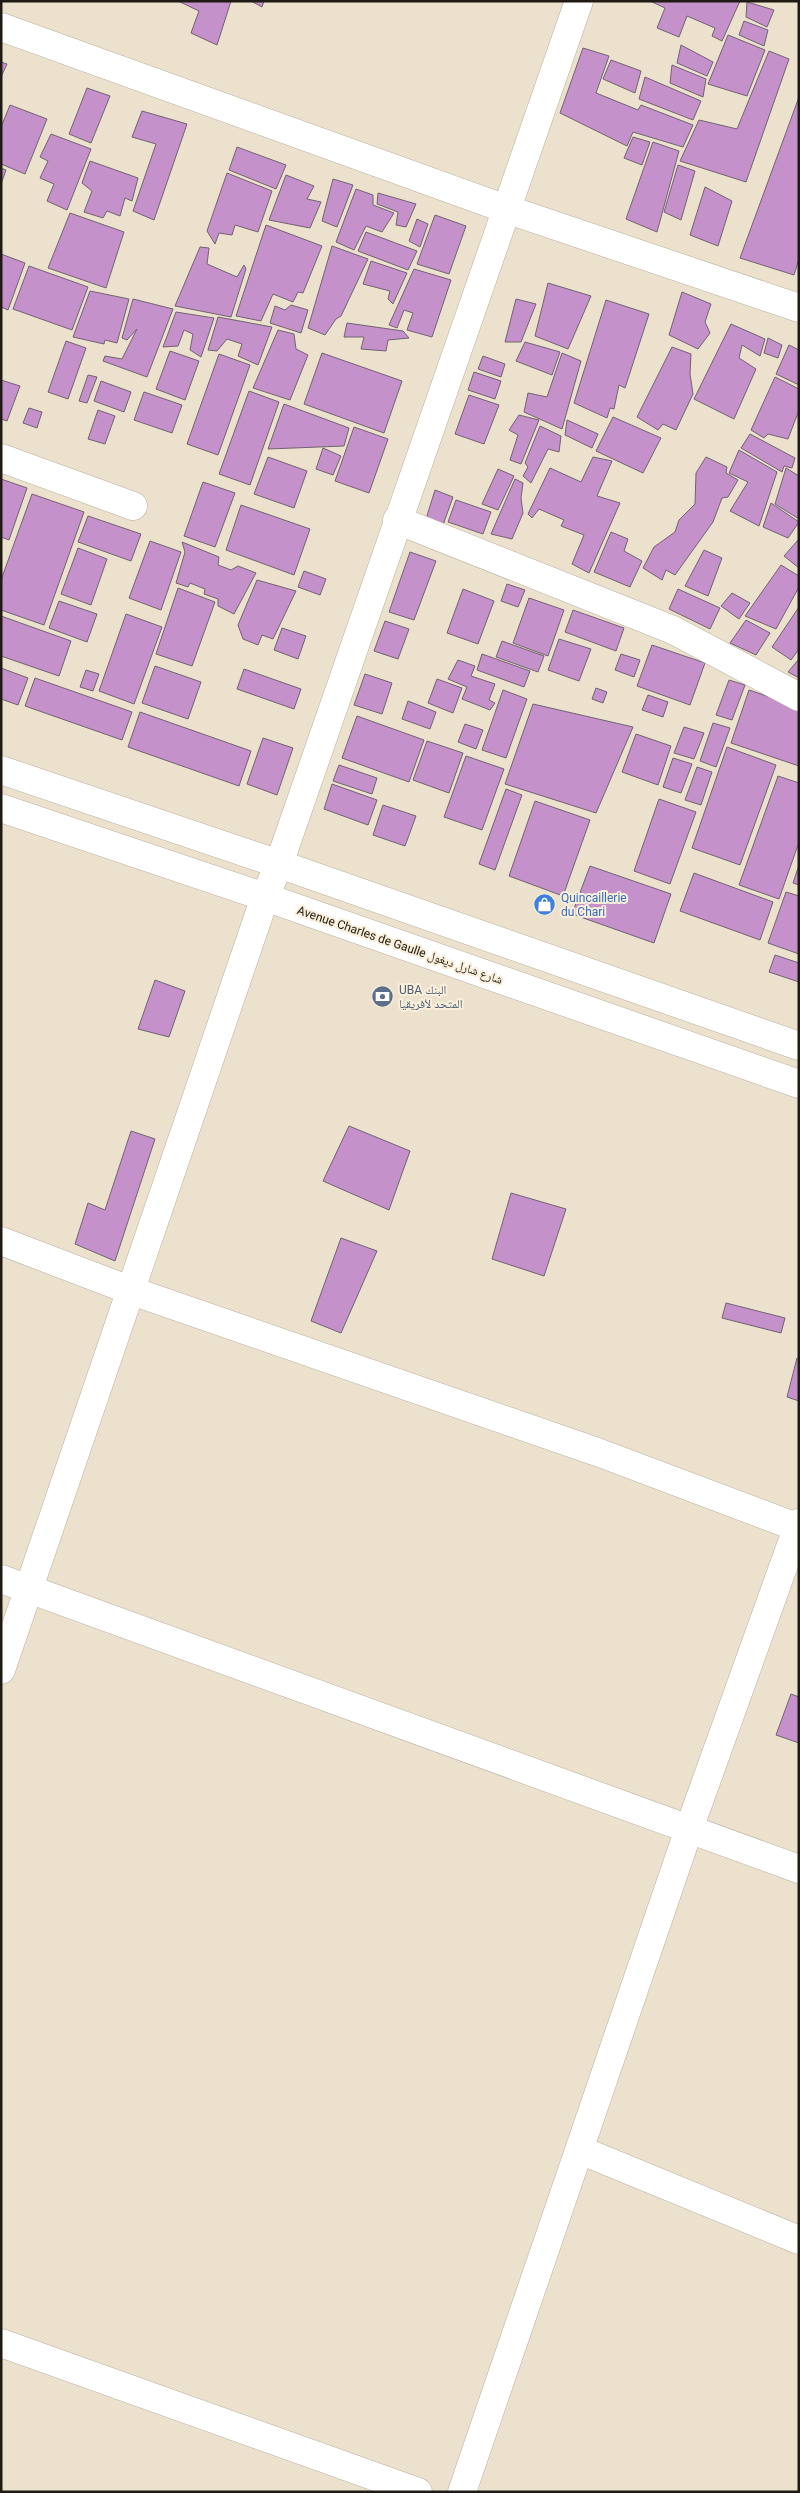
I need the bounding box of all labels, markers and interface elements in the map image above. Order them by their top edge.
place label: Quincaillerie du Chari [561,891,627,919]
shop icon: Quincaillerie du Chari [533,893,557,917]
street label: Avenue Charles de Gaulle شارع شارل ديغول [295,903,505,988]
place label: UBA البنك المتحد لأفريقيا [399,983,463,1011]
bank icon: UBA البنك المتحد لأفريقيا [371,985,395,1009]

